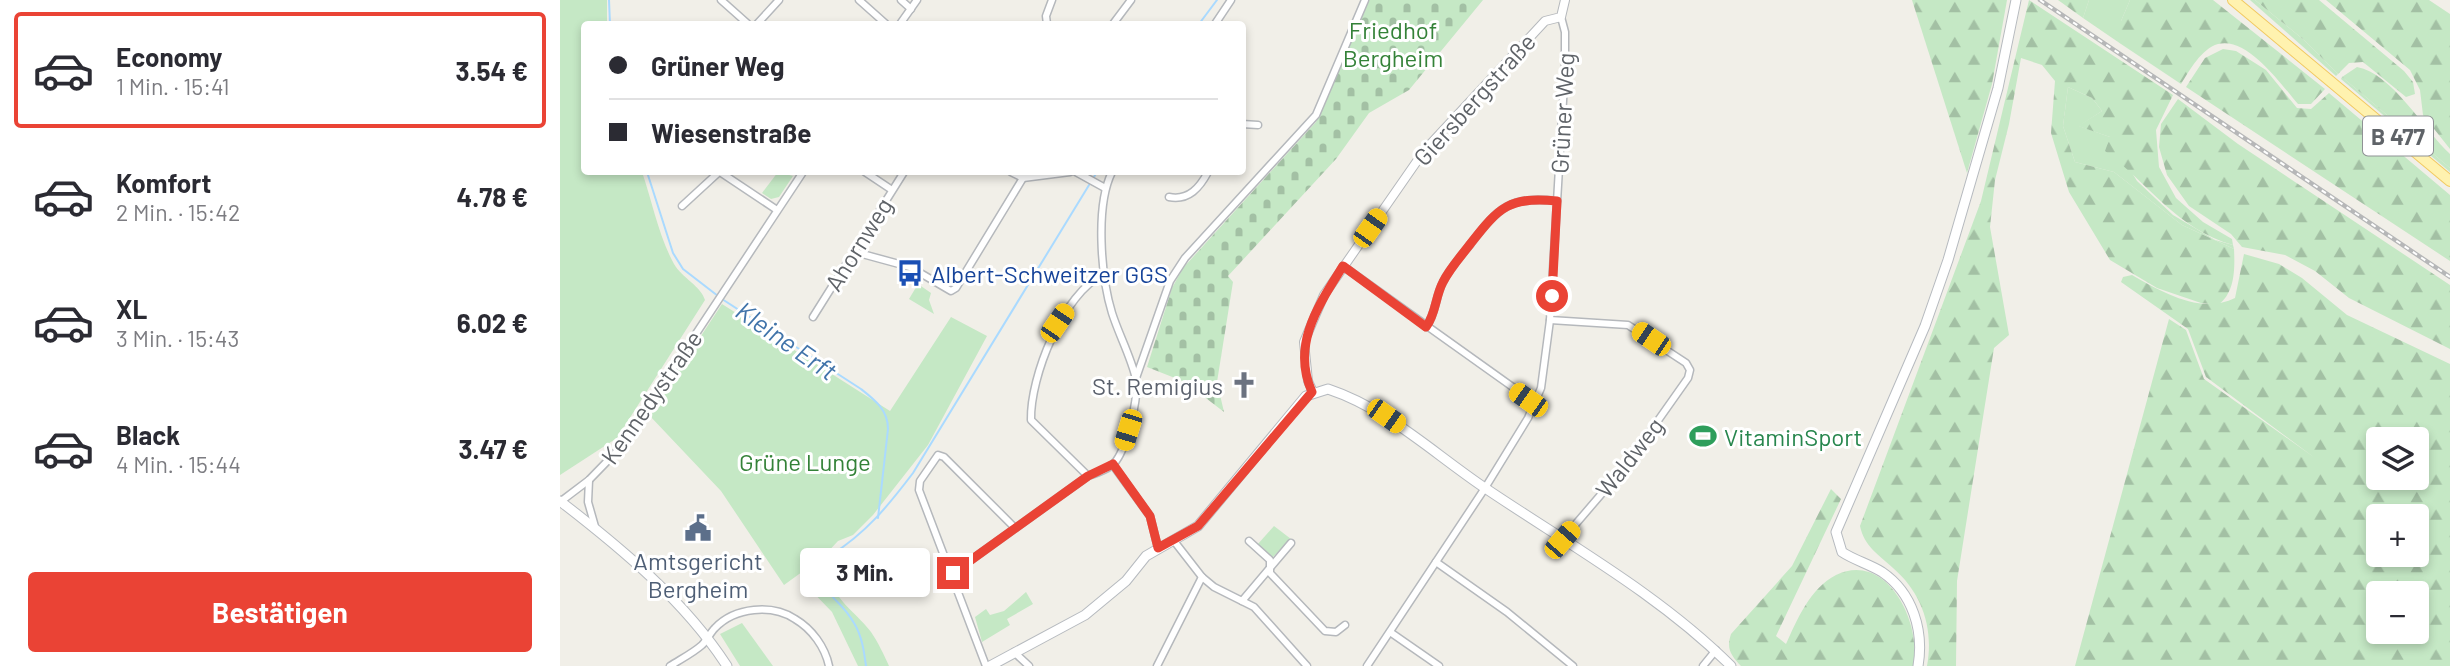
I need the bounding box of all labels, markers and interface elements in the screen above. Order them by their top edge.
park label: Friedhof Bergheim [1343,15,1443,72]
street label: Giersbergstraße [1407,27,1541,171]
icon: car [32,39,95,102]
text: Economy [116,41,222,72]
text: Grüner Weg [651,50,784,81]
street label: Grüner Weg [1544,52,1580,174]
text: 3.54 € [456,55,528,86]
text: 1 Min. · 15:41 [116,72,230,100]
road number: B 477 [2363,116,2433,155]
text: Wiesenstraße [651,117,811,148]
icon: car [32,165,95,228]
text: Komfort [116,167,211,198]
text: 4.78 € [457,181,528,212]
street label: Ahornweg [818,192,898,296]
text: 2 Min. · 15:42 [116,198,240,226]
car [1350,205,1391,251]
bus stop icon: Albert-Schweitzer GGS [895,258,925,288]
place label: Albert-Schweitzer GGS [931,259,1168,288]
route start [1536,280,1568,312]
icon: car [32,291,95,354]
text: XL [116,293,147,324]
water label: Kleine Erft [731,294,843,386]
car [1037,300,1078,346]
text: 6.02 € [457,307,528,338]
car [1628,319,1675,359]
text: 3 Min. · 15:43 [116,324,239,352]
street label: Kennedystraße [594,325,708,469]
church icon: St. Remigius [1229,370,1259,400]
place label: St. Remigius [1092,371,1223,400]
car [1505,379,1552,421]
car [1363,395,1410,437]
car [1112,407,1145,453]
street label: Waldweg [1589,411,1669,503]
icon: car [32,417,95,480]
text: Black [116,419,180,450]
sports icon: VitaminSport [1688,421,1718,451]
place label: VitaminSport [1724,422,1862,451]
map controls [2366,427,2429,644]
button: layers [2366,427,2429,490]
text: 3.47 € [459,433,528,464]
park label: Grüne Lunge [739,447,871,476]
text: 4 Min. · 15:44 [116,450,241,478]
button: + [2366,504,2429,567]
public building icon: Amtsgericht Bergheim [683,513,713,543]
car [1541,517,1584,563]
place label: Amtsgericht Bergheim [633,546,763,603]
callout: 3 Min. [799,548,928,598]
route end [937,557,969,589]
text: 3 Min. [836,558,894,586]
button: Bestätigen [28,572,532,652]
button: − [2366,581,2429,644]

